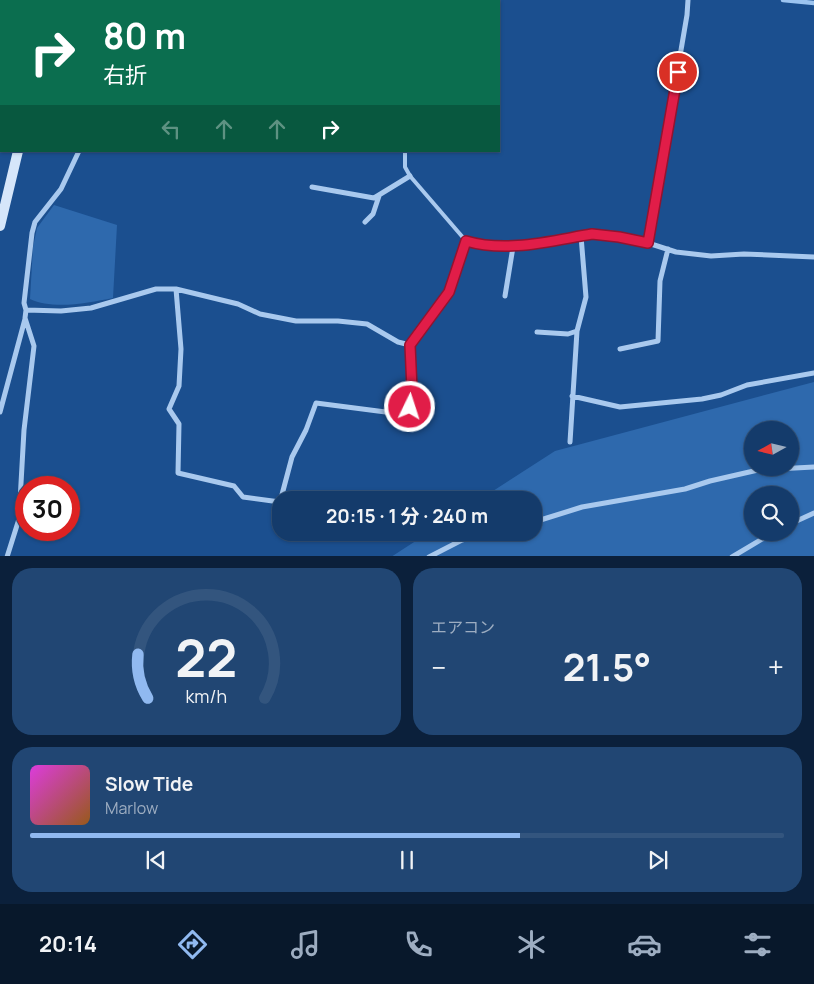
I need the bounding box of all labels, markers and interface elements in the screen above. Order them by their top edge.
text: 80 m [103,12,186,60]
icon: right [20,20,85,85]
pin [657,51,699,93]
icon: arrive [664,58,692,86]
text: 右折 [103,60,147,90]
icon: left [157,115,185,143]
icon: ahead [210,115,238,143]
icon: ahead [263,115,291,143]
icon: right [316,115,344,143]
position arrow [383,380,435,432]
north arrow [744,421,799,476]
map controls [744,421,799,541]
speed limit sign: 30 [15,476,80,541]
button: search [744,486,799,541]
text: 20:15 · 1 分 · 240 m [326,503,488,529]
text: エアコン [431,616,495,638]
text: 22 [176,622,237,693]
text: 21.5° [563,640,651,692]
text: − [431,648,446,686]
text: + [768,648,784,686]
text: km/h [186,684,227,708]
text: Slow Tide [105,771,193,797]
text: Marlow [105,797,158,819]
icon: previous [142,846,170,874]
icon: pause [393,846,421,874]
icon: next [644,846,672,874]
icon: directions [175,927,210,962]
icon: music [288,927,323,962]
icon: phone [401,927,436,962]
icon: climate [514,927,549,962]
icon: car [627,927,662,962]
icon: filters [740,927,775,962]
text: 20:14 [39,929,97,959]

